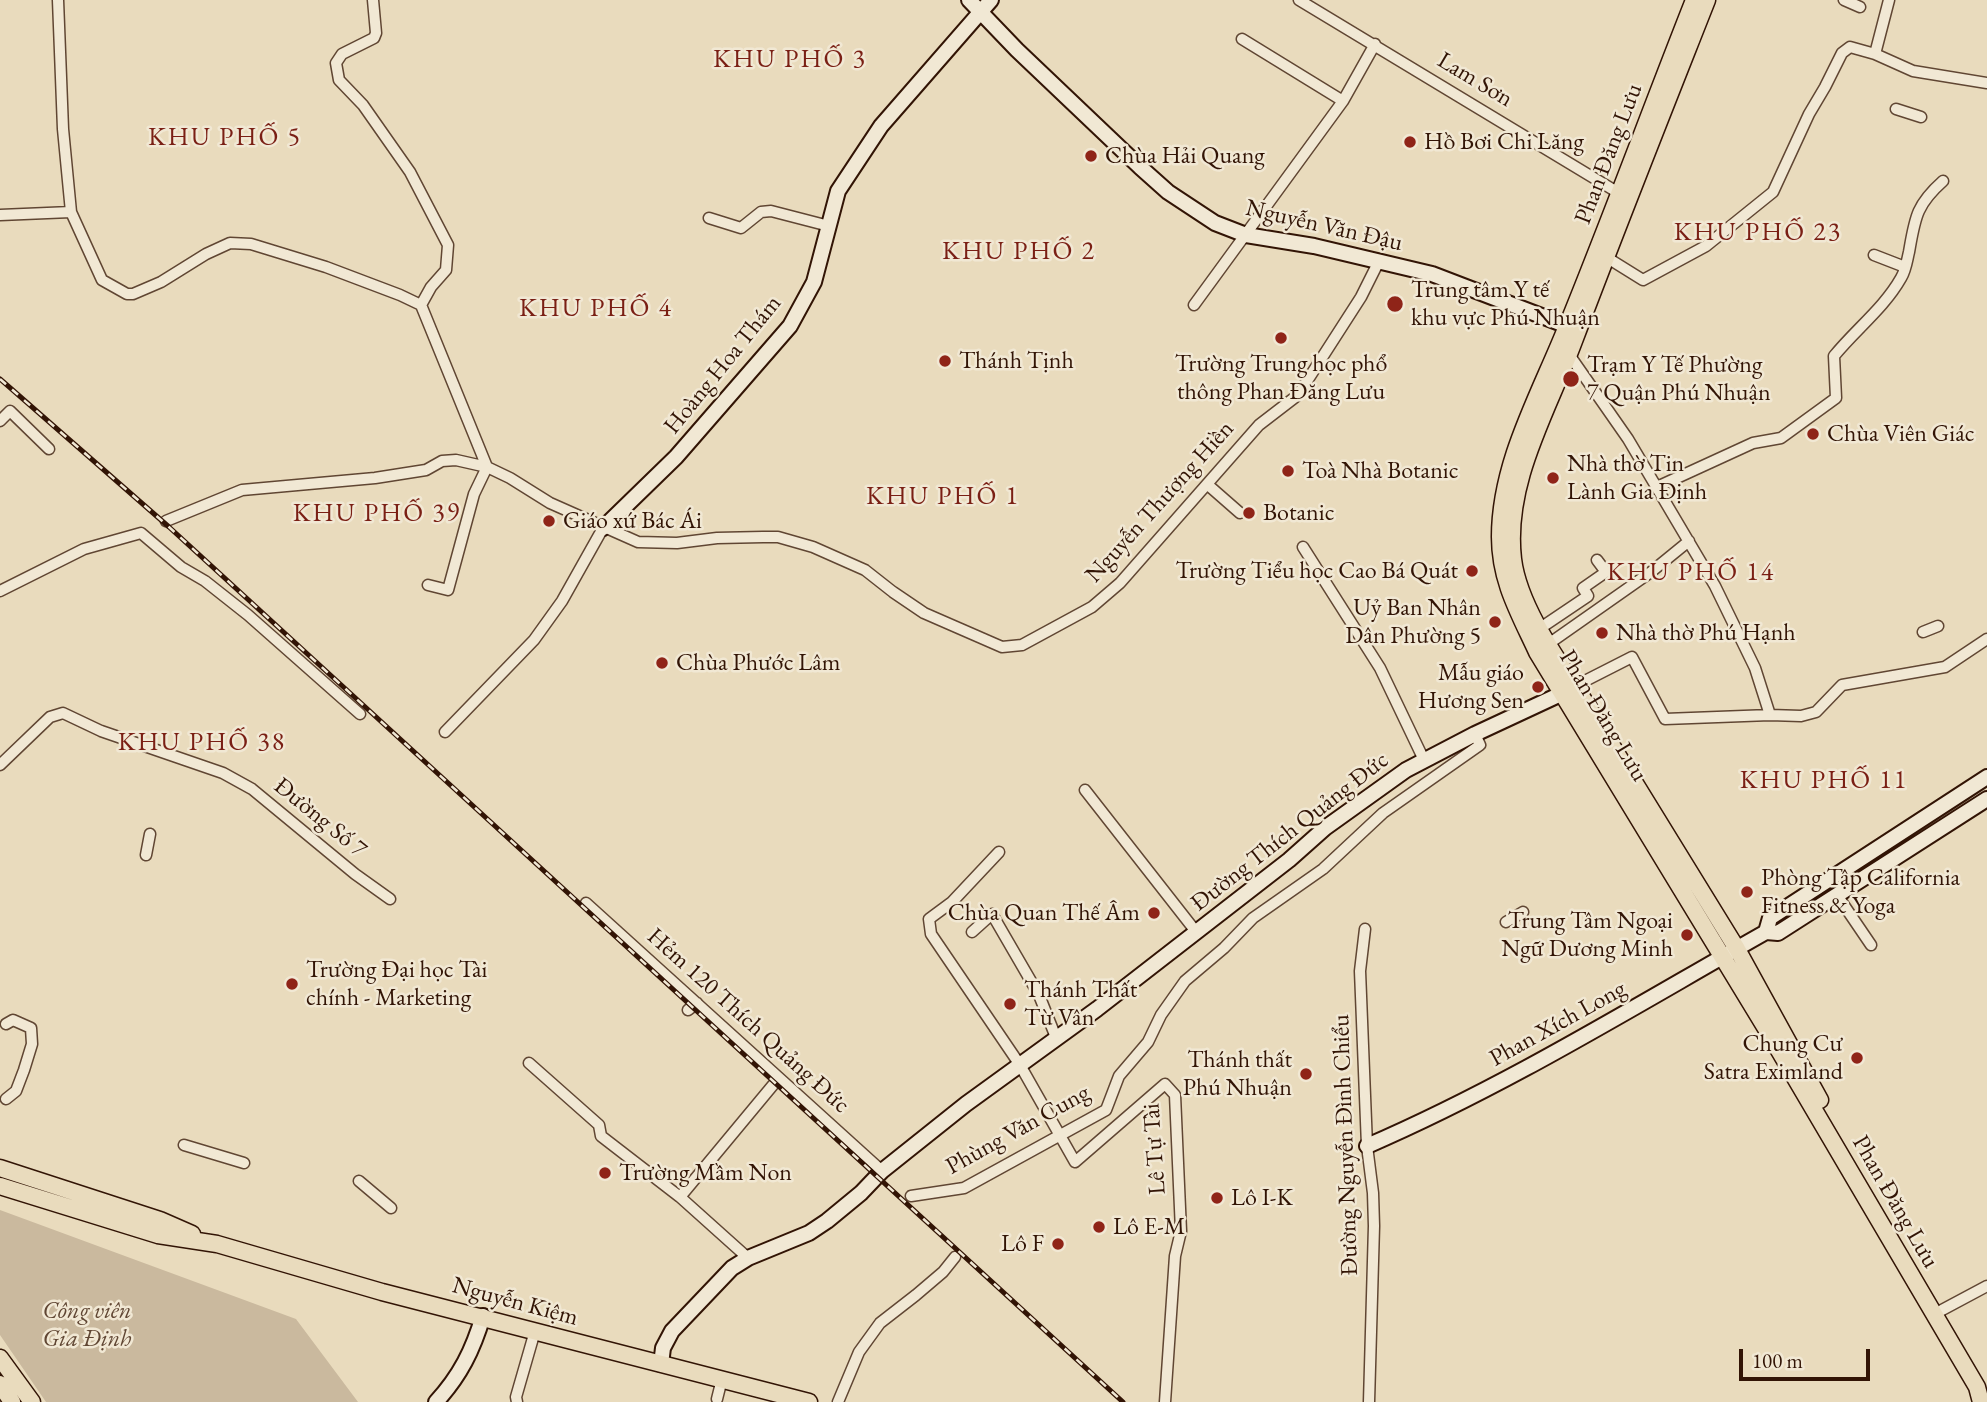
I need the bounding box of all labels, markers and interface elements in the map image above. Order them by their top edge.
district label: KHU PHỐ 3 [714,44,866,76]
street label: Lam Sơn [1432,46,1518,114]
street label: Phan Đăng Lưu [1569,80,1649,228]
district label: KHU PHỐ 5 [149,122,301,154]
place label: Hồ Bơi Chi Lăng [1424,128,1584,156]
marker: Hồ Bơi Chi Lăng [1402,134,1418,150]
place label: Chùa Hải Quang [1105,142,1265,170]
marker: Chùa Hải Quang [1083,148,1099,164]
street label: Nguyễn Văn Đậu [1243,194,1405,258]
district label: KHU PHỐ 23 [1675,217,1841,249]
district label: KHU PHỐ 2 [943,236,1095,268]
place label: Trung tâm Y tế khu vực Phú Nhuận [1411,276,1600,332]
street label: Hoàng Hoa Thám [658,290,788,440]
district label: KHU PHỐ 4 [520,293,672,325]
marker: Trung tâm Y tế khu vực Phú Nhuận [1385,294,1405,314]
marker: Trường Trung học phổ thông Phan Đăng Lưu [1273,330,1289,346]
place label: Thánh Tịnh [959,347,1074,375]
place label: Trường Trung học phổ thông Phan Đăng Lưu [1175,350,1387,406]
place label: Trạm Y Tế Phường 7 Quận Phú Nhuận [1587,351,1771,407]
marker: Thánh Tịnh [937,353,953,369]
marker: Trạm Y Tế Phường 7 Quận Phú Nhuận [1561,369,1581,389]
street label: Nguyễn Thượng Hiền [1080,415,1240,589]
place label: Chùa Viên Giác [1827,420,1975,448]
marker: Chùa Viên Giác [1805,426,1821,442]
place label: Nhà thờ Tin Lành Gia Định [1567,450,1707,506]
place label: Toà Nhà Botanic [1302,457,1458,485]
marker: Toà Nhà Botanic [1280,463,1296,479]
marker: Nhà thờ Tin Lành Gia Định [1545,470,1561,486]
district label: KHU PHỐ 1 [867,481,1019,513]
district label: KHU PHỐ 39 [294,498,460,530]
place label: Botanic [1263,499,1334,527]
marker: Botanic [1241,505,1257,521]
place label: Giáo xứ Bác Ái [563,507,702,535]
marker: Giáo xứ Bác Ái [541,513,557,529]
place label: Trường Tiểu học Cao Bá Quát [1175,557,1458,585]
district label: KHU PHỐ 14 [1608,557,1774,589]
marker: Trường Tiểu học Cao Bá Quát [1464,563,1480,579]
place label: Uỷ Ban Nhân Dân Phường 5 [1345,594,1481,650]
marker: Uỷ Ban Nhân Dân Phường 5 [1487,614,1503,630]
place label: Nhà thờ Phú Hạnh [1616,619,1796,647]
marker: Nhà thờ Phú Hạnh [1594,625,1610,641]
street label: Phan Đăng Lưu [1552,645,1654,787]
place label: Chùa Phước Lâm [676,649,840,677]
marker: Chùa Phước Lâm [654,655,670,671]
place label: Mẫu giáo Hương Sen [1418,659,1524,715]
marker: Mẫu giáo Hương Sen [1530,679,1546,695]
district label: KHU PHỐ 38 [119,727,285,759]
street label: Đường Thích Quảng Đức [1186,746,1394,918]
district label: KHU PHỐ 11 [1741,765,1907,797]
street label: Đường Số 7 [268,772,372,864]
place label: Phòng Tập California Fitness & Yoga [1761,864,1960,920]
marker: Phòng Tập California Fitness & Yoga [1739,884,1755,900]
place label: Chùa Quan Thế Âm [948,899,1140,927]
marker: Chùa Quan Thế Âm [1146,905,1162,921]
place label: Trung Tâm Ngoại Ngữ Dương Minh [1501,907,1673,963]
street label: Hẻm 120 Thích Quảng Đức [641,922,855,1120]
marker: Trung Tâm Ngoại Ngữ Dương Minh [1679,927,1695,943]
place label: Trường Đại học Tài chính - Marketing [306,956,487,1012]
street label: Phan Xích Long [1485,975,1631,1073]
marker: Trường Đại học Tài chính - Marketing [284,976,300,992]
place label: Thánh Thất Từ Vân [1024,976,1137,1032]
marker: Thánh Thất Từ Vân [1002,996,1018,1012]
street label: Đường Nguyễn Đình Chiểu [1327,1014,1365,1276]
place label: Chung Cư Satra Eximland [1704,1030,1843,1086]
place label: Thánh thất Phú Nhuận [1183,1046,1292,1102]
marker: Chung Cư Satra Eximland [1849,1050,1865,1066]
marker: Thánh thất Phú Nhuận [1298,1066,1314,1082]
street label: Phùng Văn Cung [941,1079,1095,1181]
street label: Lê Tự Tài [1137,1102,1173,1196]
street label: Phan Đăng Lưu [1845,1131,1945,1273]
place label: Trường Mầm Non [619,1159,792,1187]
marker: Trường Mầm Non [597,1165,613,1181]
place label: Lô I-K [1231,1184,1293,1212]
marker: Lô I-K [1209,1190,1225,1206]
place label: Lô E-M [1113,1213,1185,1241]
marker: Lô E-M [1091,1219,1107,1235]
place label: Lô F [1001,1230,1044,1258]
marker: Lô F [1050,1236,1066,1252]
street label: Nguyễn Kiệm [449,1271,581,1333]
park label: Công viên Gia Định [43,1297,131,1353]
scale bar [1742,1336,1873,1380]
text: 100 m [1752,1347,1803,1374]

